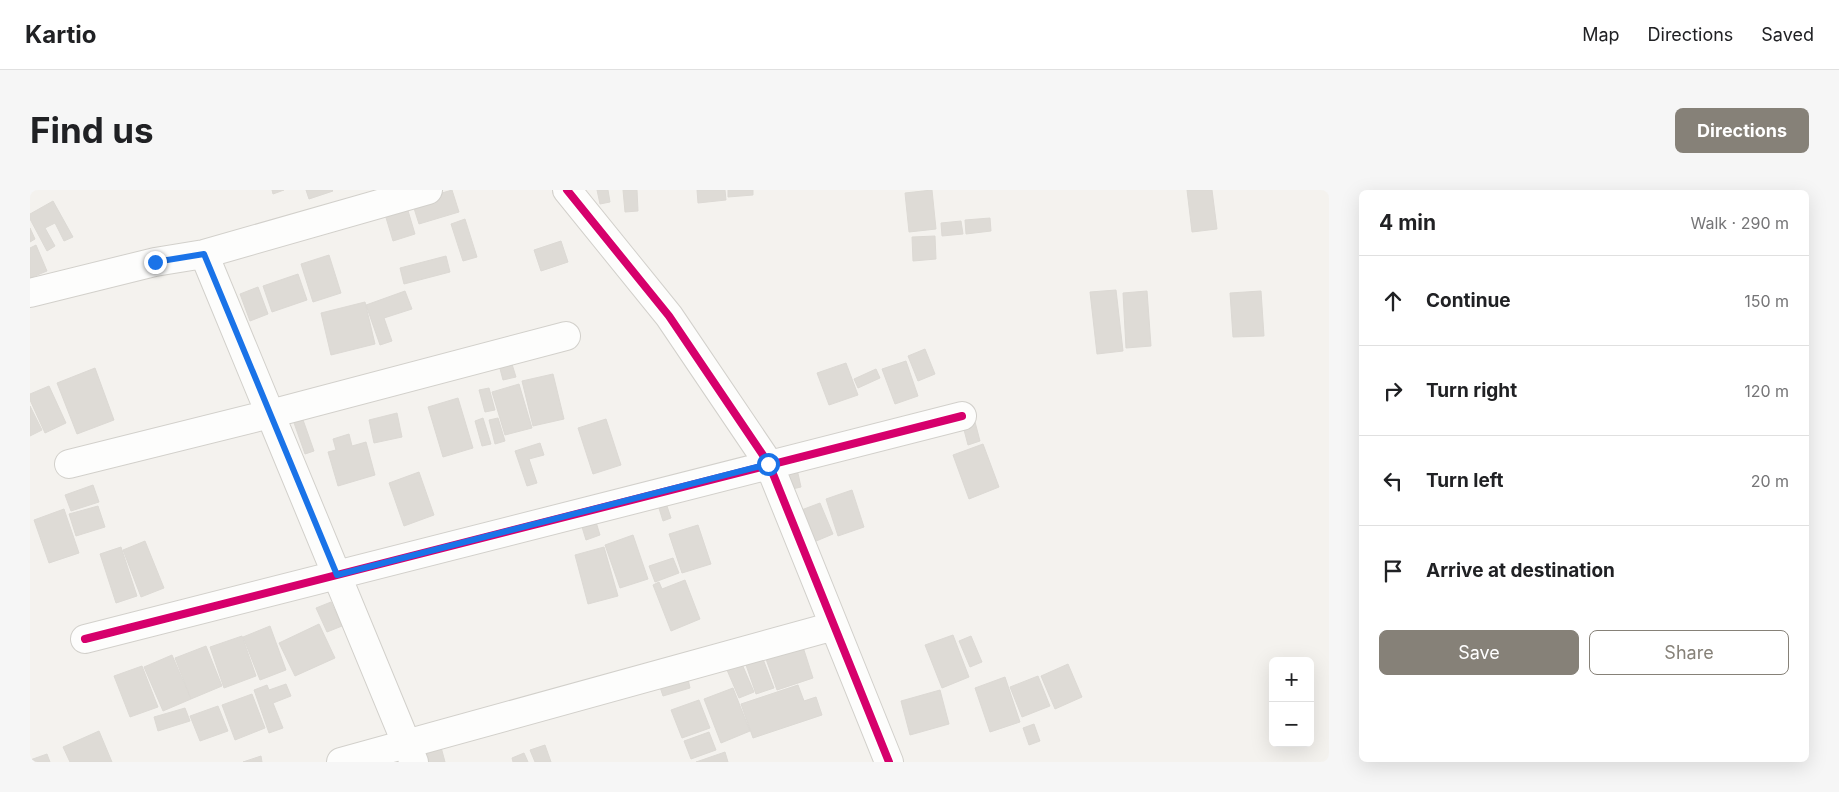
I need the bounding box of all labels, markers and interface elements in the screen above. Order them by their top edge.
text: Kartio [25,20,96,49]
text: Map [1582,24,1620,45]
text: Directions [1648,24,1733,45]
text: Saved [1761,24,1814,45]
button: Directions [1675,108,1809,153]
text: Find us [30,109,154,151]
text: 4 min [1379,210,1436,235]
text: Walk · 290 m [1691,213,1789,233]
route end [144,251,167,274]
icon: ahead [1379,287,1407,315]
text: Continue [1426,289,1511,312]
text: 150 m [1744,291,1789,311]
icon: right [1379,377,1407,405]
text: Turn right [1426,379,1517,402]
text: 120 m [1744,381,1789,401]
route start [757,453,780,476]
icon: left [1379,467,1407,495]
text: Turn left [1426,469,1504,492]
text: 20 m [1751,471,1789,491]
icon: arrive [1379,557,1407,585]
text: Arrive at destination [1426,559,1615,582]
button: Save [1379,630,1579,675]
button: Share [1589,630,1789,675]
map controls [1269,657,1314,747]
button: + [1269,657,1314,702]
button: − [1269,702,1314,747]

